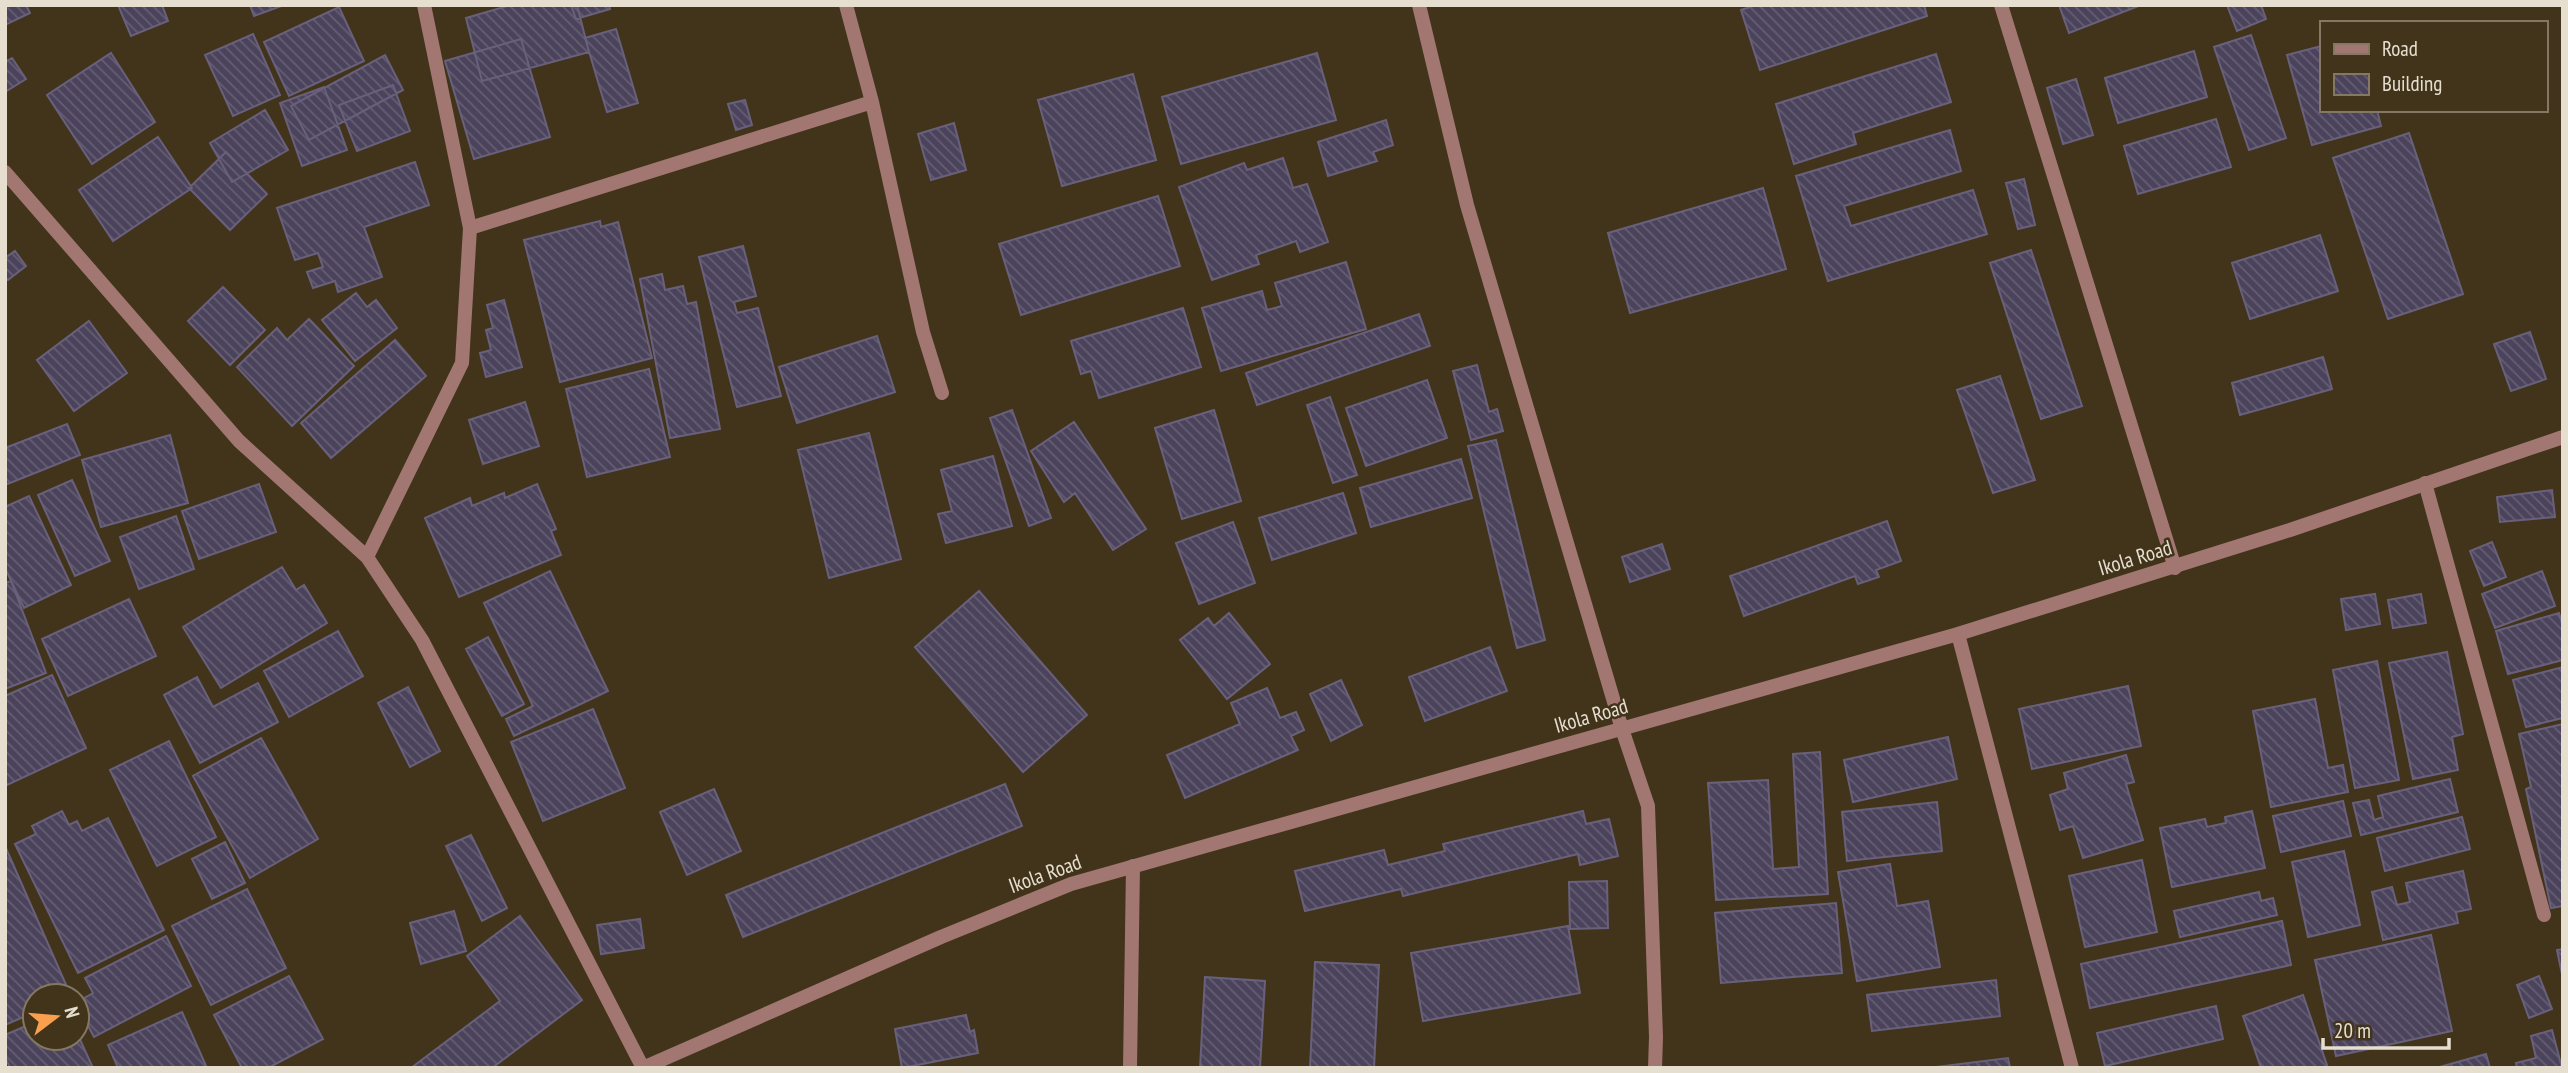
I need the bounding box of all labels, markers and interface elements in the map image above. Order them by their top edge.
legend [2320,21,2547,112]
text: Road [2382,35,2418,62]
text: Building [2382,70,2442,97]
street label: Ikola Road [2095,534,2175,581]
street label: Ikola Road [1551,692,1631,739]
street label: Ikola Road [1005,848,1085,899]
north arrow [21,982,91,1052]
text: N [59,1004,85,1021]
scale bar [2323,1006,2449,1050]
text: 20 m [2334,1017,2371,1044]

